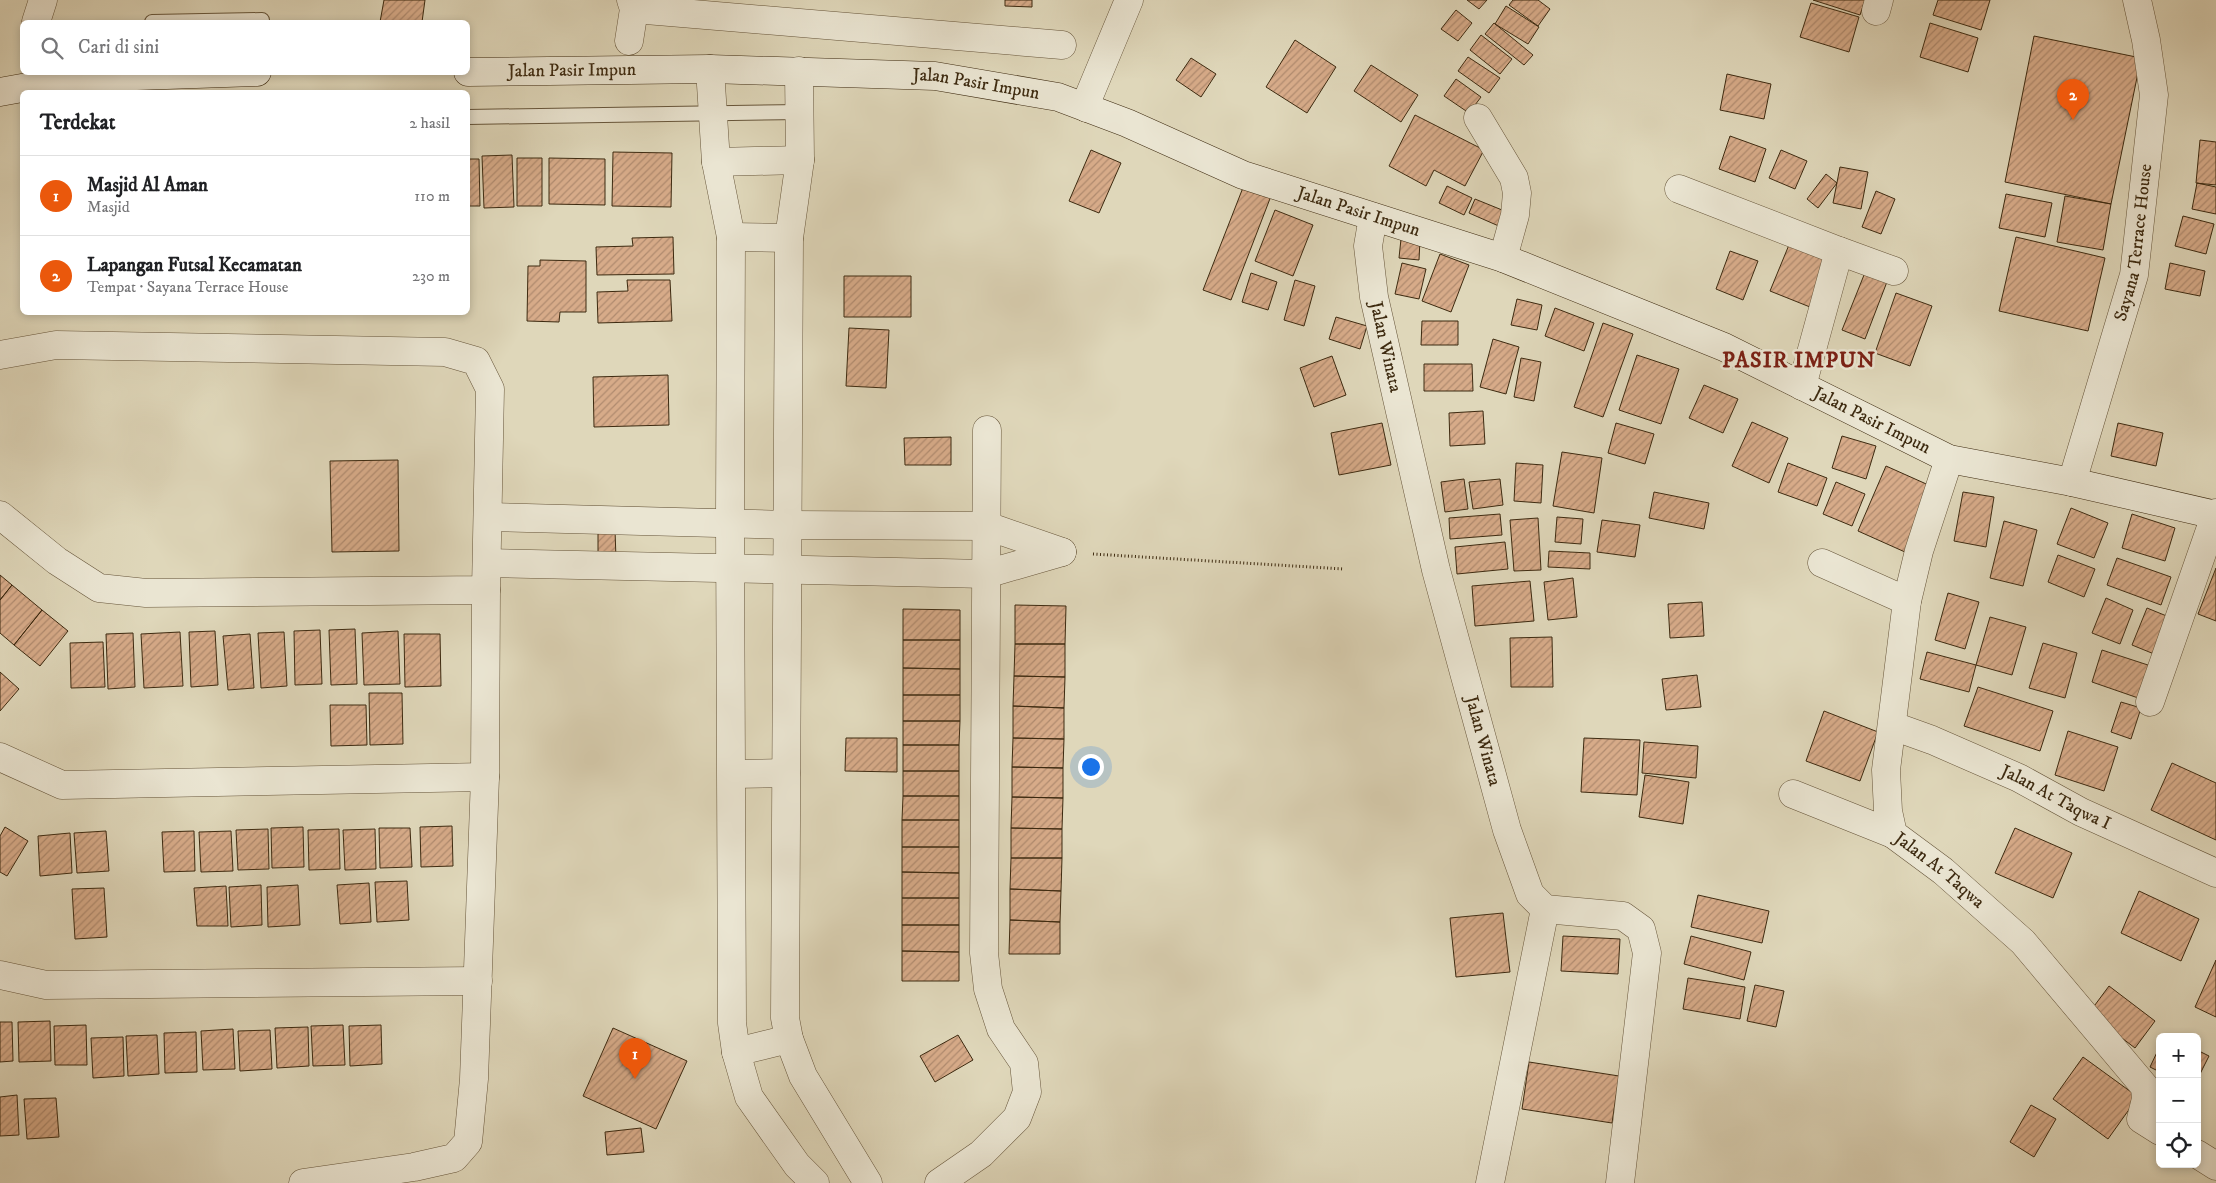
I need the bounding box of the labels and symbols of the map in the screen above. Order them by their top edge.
street label: Jalan Pasir Impun [506,59,637,83]
street label: Jalan Pasir Impun [910,64,1042,105]
pin: 2 [2057,79,2089,120]
street label: Sayana Terrace House [2110,163,2157,324]
street label: Jalan Pasir Impun [1292,181,1423,242]
street label: Jalan Winata [1364,298,1406,395]
district label: PASIR IMPUN [1722,347,1876,374]
street label: Jalan Pasir Impun [1808,381,1935,459]
street label: Jalan Winata [1459,692,1506,789]
your location [1078,754,1104,780]
street label: Jalan At Taqwa I [1996,760,2114,835]
street label: Jalan At Taqwa [1888,826,1989,914]
pin: 1 [619,1038,651,1079]

